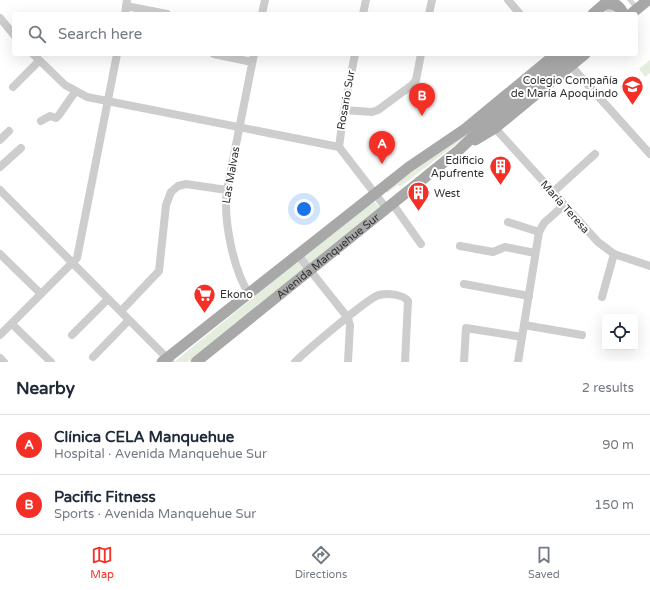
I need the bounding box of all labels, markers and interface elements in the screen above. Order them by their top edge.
search box [12,12,638,56]
icon: search [26,23,48,45]
text: Search here [58,25,142,43]
street label: Rosario Sur [334,69,358,131]
school or university icon: Colegio Compañía de María Apoquindo [620,73,646,106]
place label: Colegio Compañía de María Apoquindo [511,74,618,100]
pin: B [409,83,435,116]
pin: A [369,131,395,164]
street label: Las Malvas [220,146,242,204]
building icon: Edificio Apufrente [487,153,513,186]
place label: Edificio Apufrente [431,154,484,180]
street label: María Teresa [538,178,592,236]
building icon: West [405,180,431,213]
place label: West [434,187,460,200]
your location [294,199,314,219]
street label: Avenida Manquehue Sur [273,210,382,301]
supermarket icon: Ekono [191,281,217,314]
place label: Ekono [220,288,253,301]
map controls [602,314,638,350]
button: locate [602,314,638,350]
text: Nearby [16,378,75,399]
text: 2 results [582,380,634,396]
text: Clínica CELA Manquehue [54,428,234,446]
text: A [24,437,34,453]
text: 90 m [602,437,634,453]
text: Hospital · Avenida Manquehue Sur [54,446,267,462]
text: Pacific Fitness [54,488,156,506]
text: B [24,497,34,513]
text: 150 m [594,497,634,513]
text: Sports · Avenida Manquehue Sur [54,506,256,522]
tab: Map [90,544,114,581]
tab: Directions [295,544,347,581]
tab: Saved [528,544,560,581]

